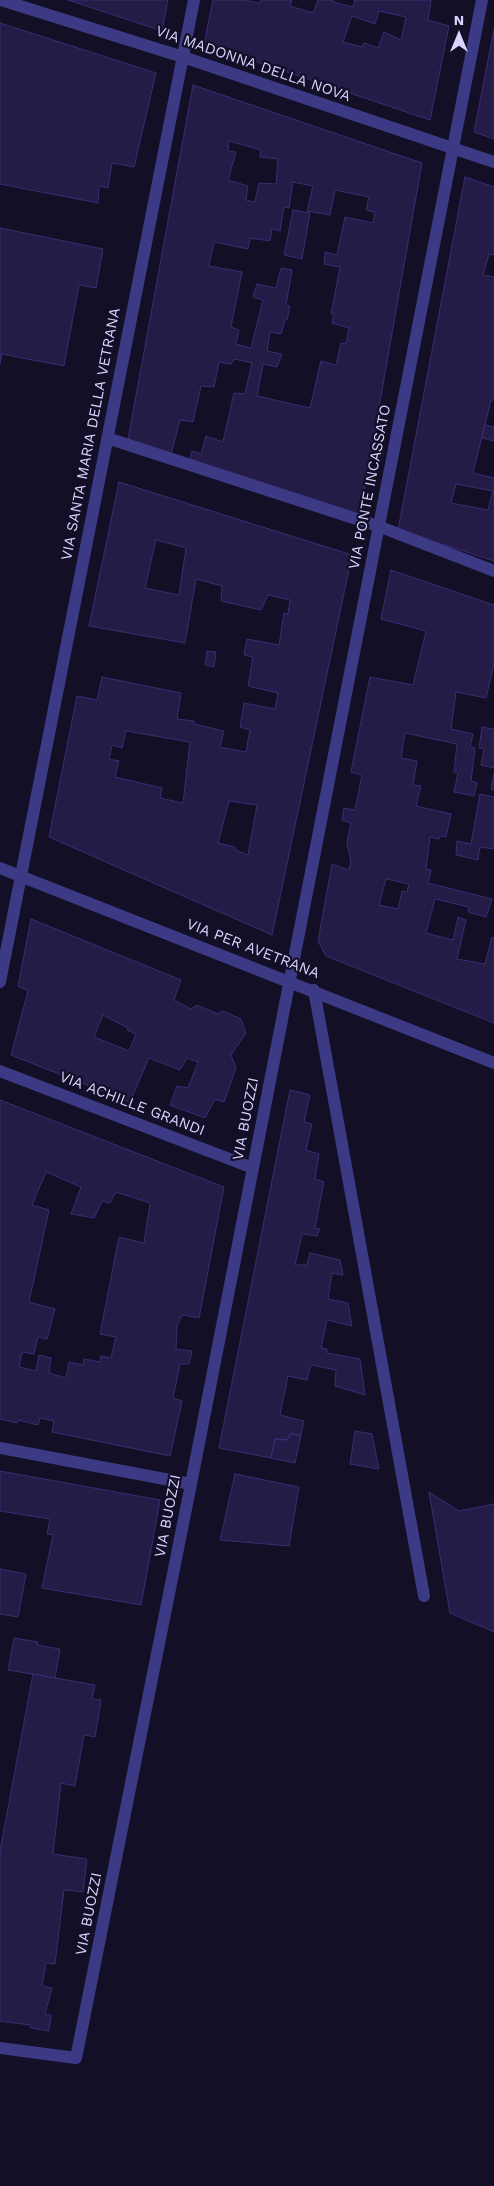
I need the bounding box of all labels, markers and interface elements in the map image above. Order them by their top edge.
north arrow [434,10,484,60]
text: N [454,12,464,28]
street label: VIA MADONNA DELLA NOVA [153,22,353,106]
street label: VIA SANTA MARIA DELLA VETRANA [58,306,124,562]
street label: VIA PONTE INCASSATO [345,403,395,571]
street label: VIA PER AVETRANA [184,915,322,983]
street label: VIA ACHILLE GRANDI [57,1068,207,1140]
street label: VIA BUOZZI [229,1076,263,1162]
street label: VIA BUOZZI [151,1473,185,1559]
street label: VIA BUOZZI [72,1871,106,1957]

